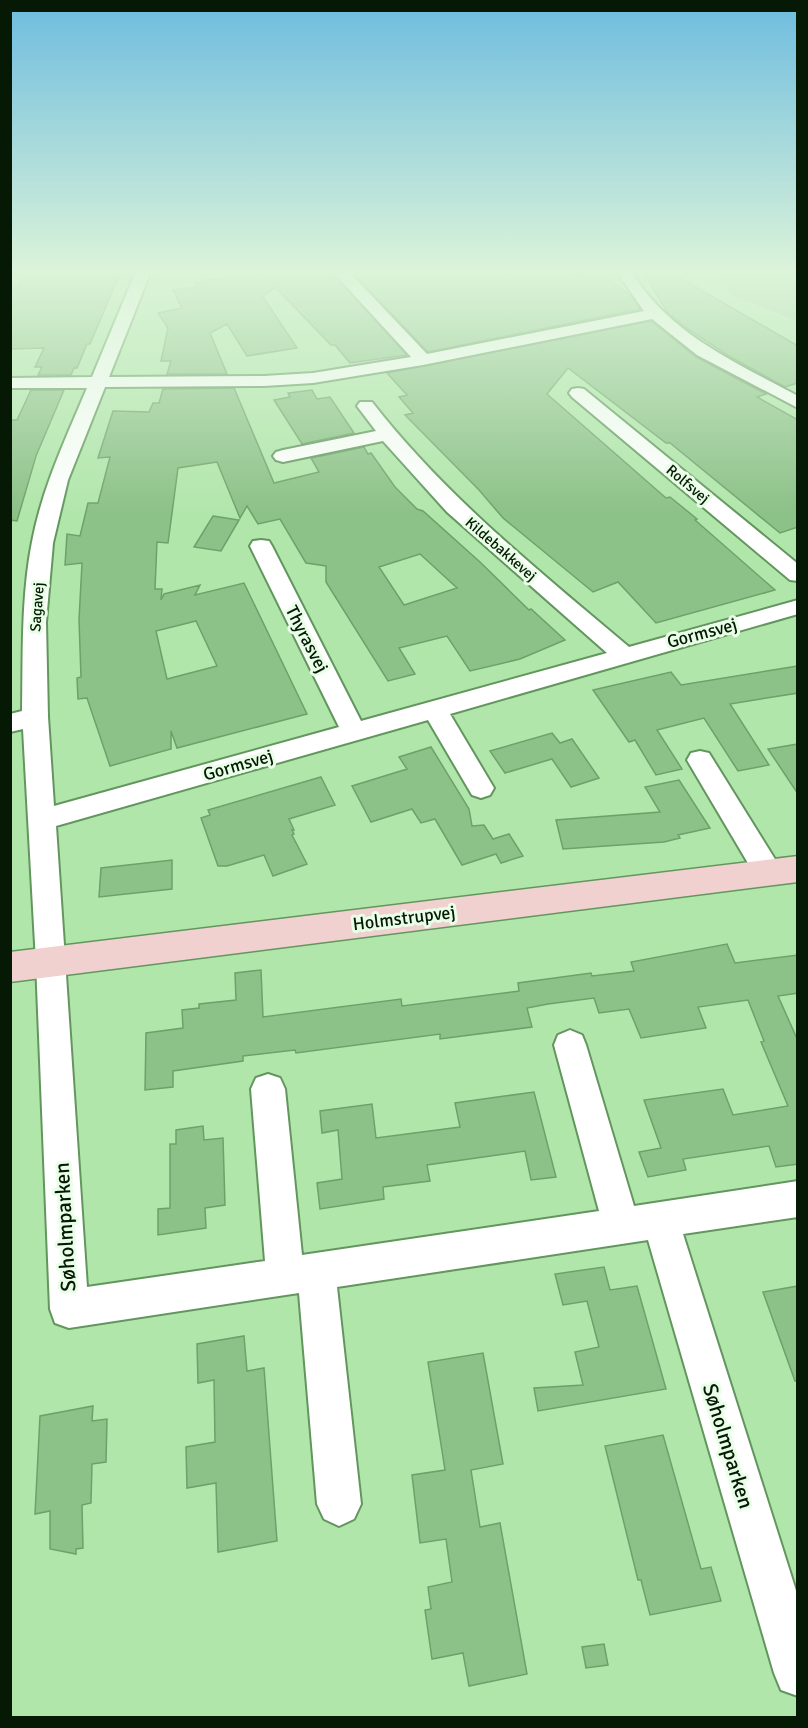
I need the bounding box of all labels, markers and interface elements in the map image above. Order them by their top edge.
street label: Rolfsvej [663,461,713,507]
street label: Kildebakkevej [462,513,540,585]
street label: Sagavej [26,582,48,632]
street label: Thyrasvej [281,602,333,676]
street label: Gormsvej [665,613,739,653]
street label: Gormsvej [200,745,276,785]
street label: Holmstrupvej [351,901,457,935]
street label: Søholmparken [49,1162,81,1292]
street label: Søholmparken [697,1380,759,1512]

